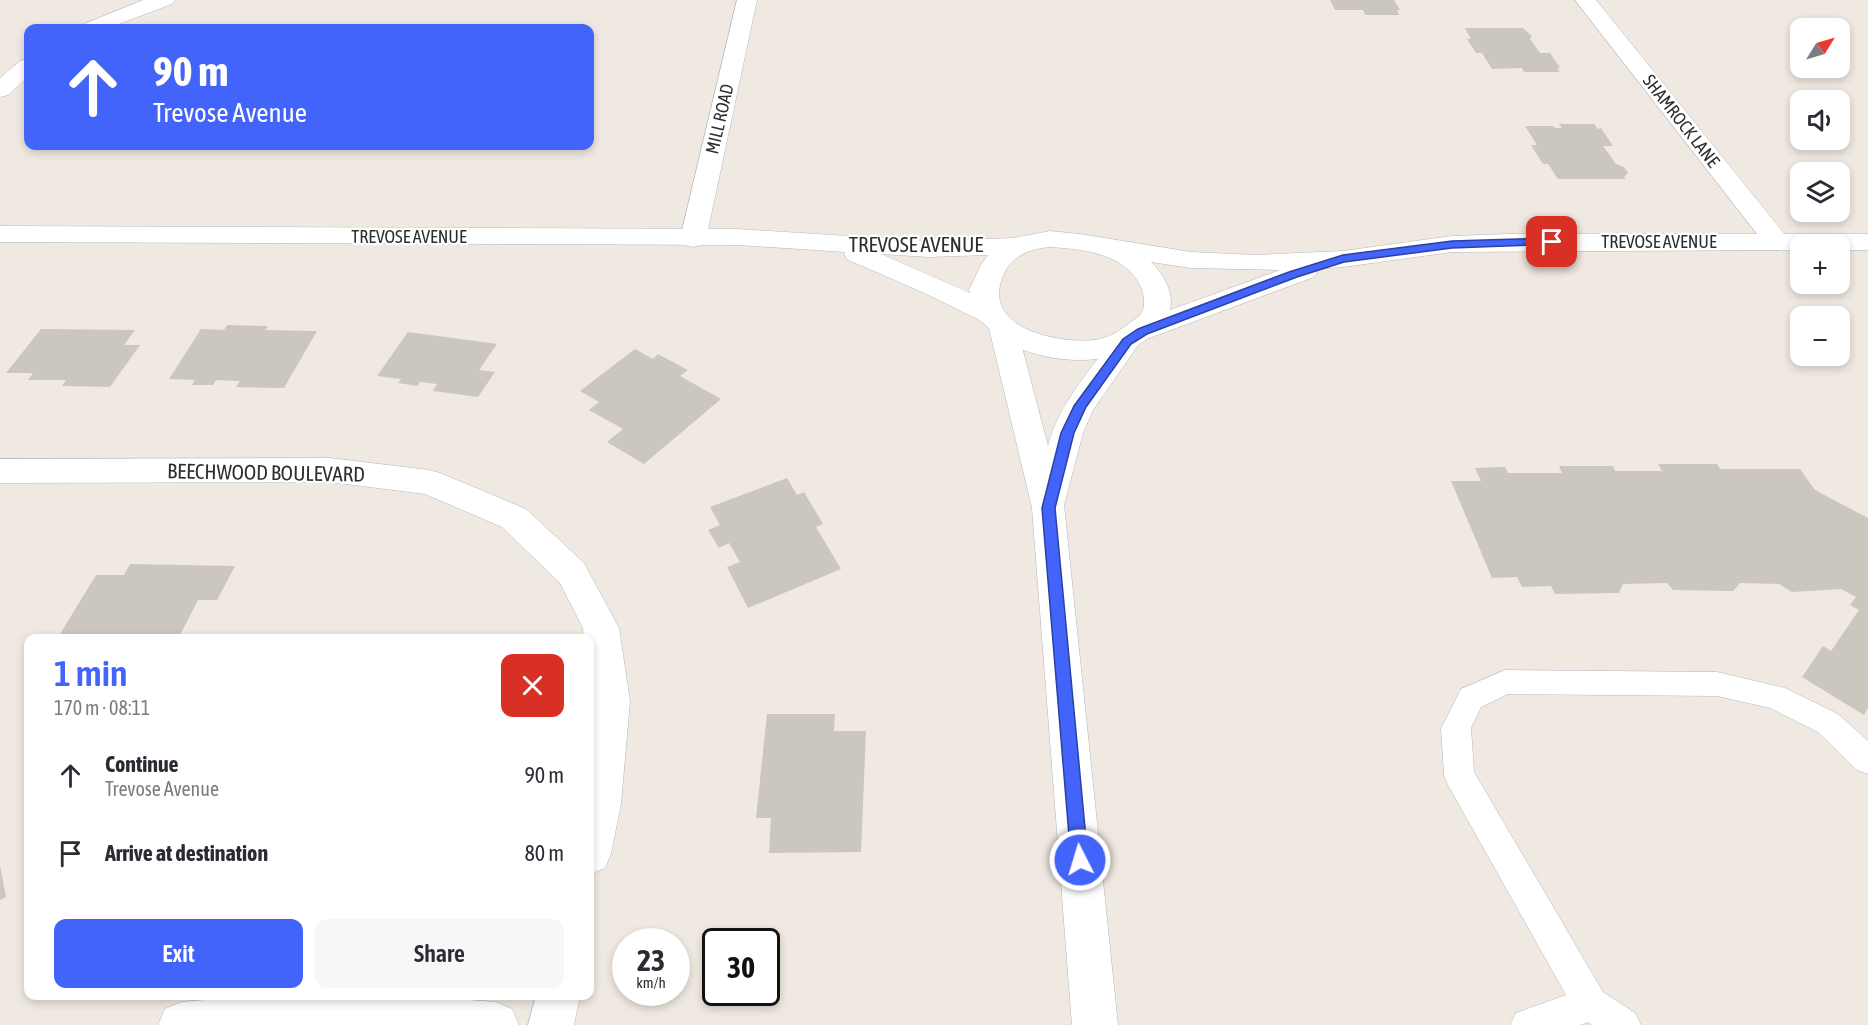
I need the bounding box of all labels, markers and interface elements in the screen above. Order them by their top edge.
north arrow [1790,18,1850,78]
map controls [1790,18,1850,366]
text: 90 m [153,47,228,95]
icon: ahead [54,48,132,126]
street label: SHAMROCK LANE [1639,70,1724,171]
street label: MILL ROAD [701,82,738,156]
button: sound [1790,90,1850,150]
text: Trevose Avenue [153,97,307,128]
button: layers [1790,162,1850,222]
pin [1526,216,1577,267]
icon: arrive [1535,225,1568,258]
street label: TREVOSE AVENUE [351,226,467,247]
street label: TREVOSE AVENUE [1601,231,1717,252]
street label: TREVOSE AVENUE [849,232,983,256]
button: + [1790,234,1850,294]
button: − [1790,306,1850,366]
street label: BEECHWOOD BOULEVARD [167,458,365,486]
text: 1 min [54,652,128,694]
button: close [501,654,564,717]
text: 170 m · 08:11 [54,696,150,719]
text: Continue [105,751,179,777]
icon: ahead [54,759,87,792]
text: 90 m [524,762,564,788]
text: Trevose Avenue [105,777,219,800]
position arrow [1048,828,1112,892]
icon: arrive [54,837,87,870]
text: Arrive at destination [105,840,268,866]
text: 80 m [524,840,564,866]
button: Exit [54,919,303,988]
button: Share [315,919,564,988]
speed limit sign: 30 [702,928,780,1006]
text: 23 [637,943,665,977]
text: km/h [636,974,666,991]

